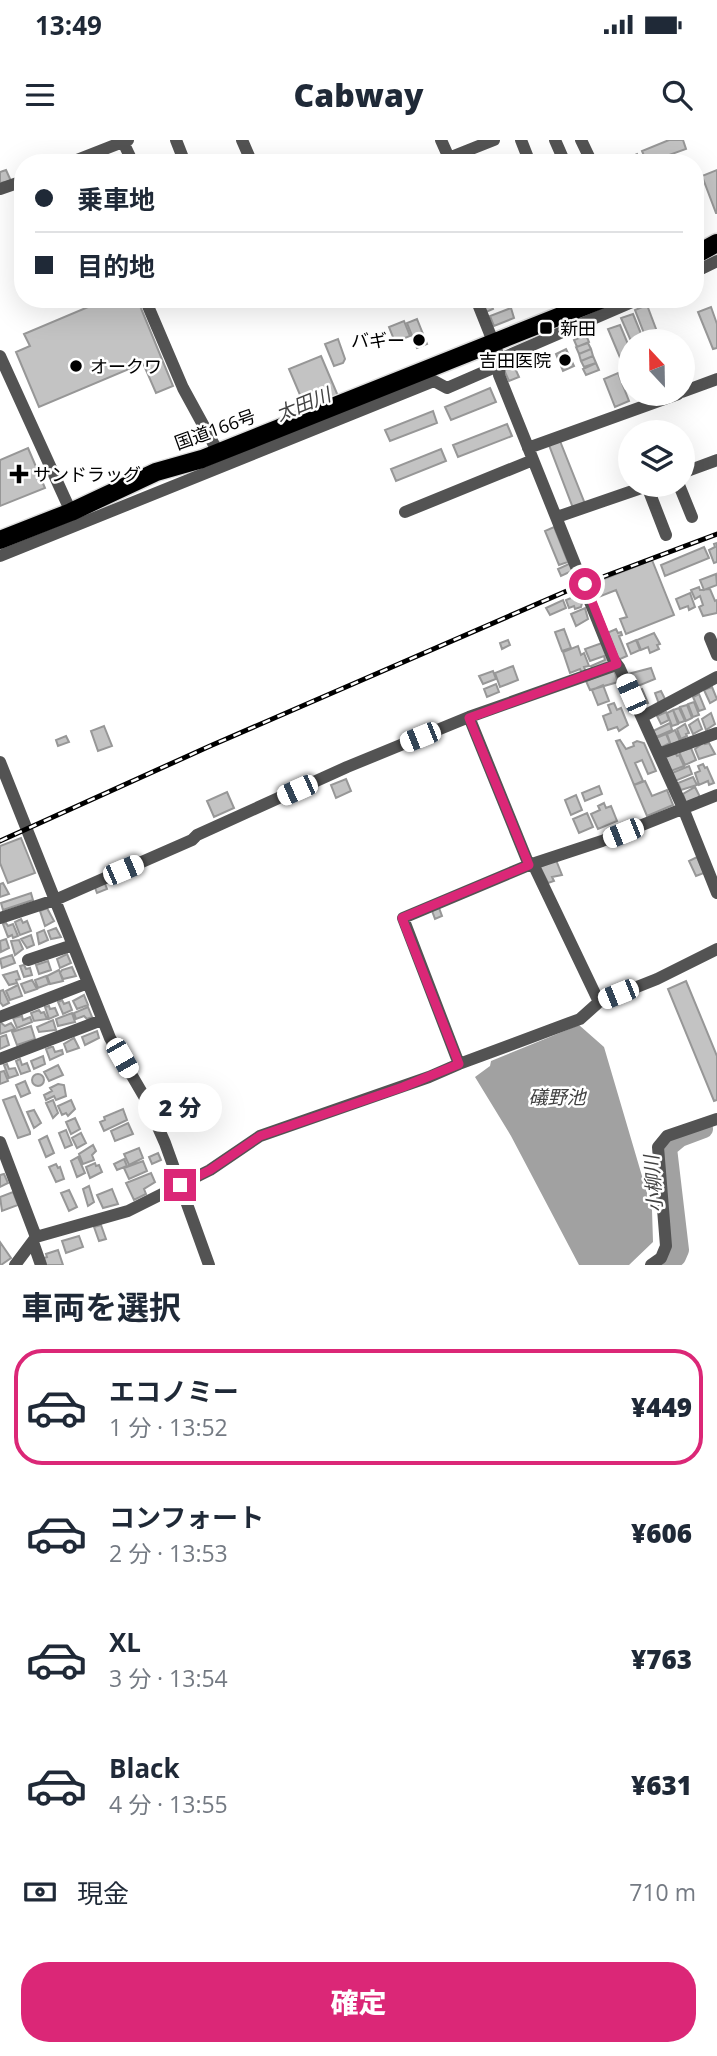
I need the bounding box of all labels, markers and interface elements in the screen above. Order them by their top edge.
text: 13:49 [35,7,102,43]
text: Cabway [294,73,423,116]
icon: menu [21,76,59,114]
icon: search [658,76,696,114]
text: 乗車地 [77,181,155,217]
text: 目的地 [77,248,155,284]
place label: 新田 [560,316,596,340]
marker: 新田 [538,320,554,336]
place label: バギー [351,328,405,352]
north arrow [618,329,695,406]
map controls [618,329,695,497]
marker: バギー [411,332,427,348]
place label: 吉田医院 [479,348,551,372]
marker: 吉田医院 [557,352,573,368]
place label: オークワ [90,354,162,378]
marker: オークワ [68,358,84,374]
water label: 太田川 [272,381,336,427]
street label: 国道166号 [171,403,259,455]
button: layers [618,420,695,497]
place label: サンドラッグ [33,462,141,486]
marker: サンドラッグ [11,466,27,482]
route start [569,568,601,600]
car [613,671,650,717]
car [397,719,444,755]
car [274,772,321,808]
car [600,815,647,851]
car [100,852,147,888]
car [595,976,642,1012]
car [103,1035,142,1081]
callout: 2 分 [138,1084,222,1132]
water label: 礒野池 [528,1084,587,1110]
text: 2 分 [159,1091,201,1123]
water label: 小柳川 [638,1153,668,1213]
route end [164,1169,196,1201]
text: 車両を選択 [21,1285,181,1328]
text: エコノミー [109,1373,239,1409]
icon: car [25,1376,88,1439]
text: ¥449 [631,1389,692,1425]
text: 1 分 · 13:52 [109,1411,228,1443]
text: コンフォート [109,1499,264,1535]
icon: car [25,1502,88,1565]
text: ¥606 [631,1515,692,1551]
text: 2 分 · 13:53 [109,1537,228,1569]
text: XL [109,1624,141,1660]
icon: car [25,1628,88,1691]
text: ¥763 [631,1641,692,1677]
text: 3 分 · 13:54 [109,1662,228,1694]
text: Black [109,1750,180,1786]
icon: car [25,1754,88,1817]
text: ¥631 [631,1767,692,1803]
text: 4 分 · 13:55 [109,1788,228,1820]
icon: cash [21,1873,59,1911]
text: 現金 [77,1875,129,1911]
text: 710 m [629,1876,696,1908]
button: 確定 [21,1962,696,2042]

